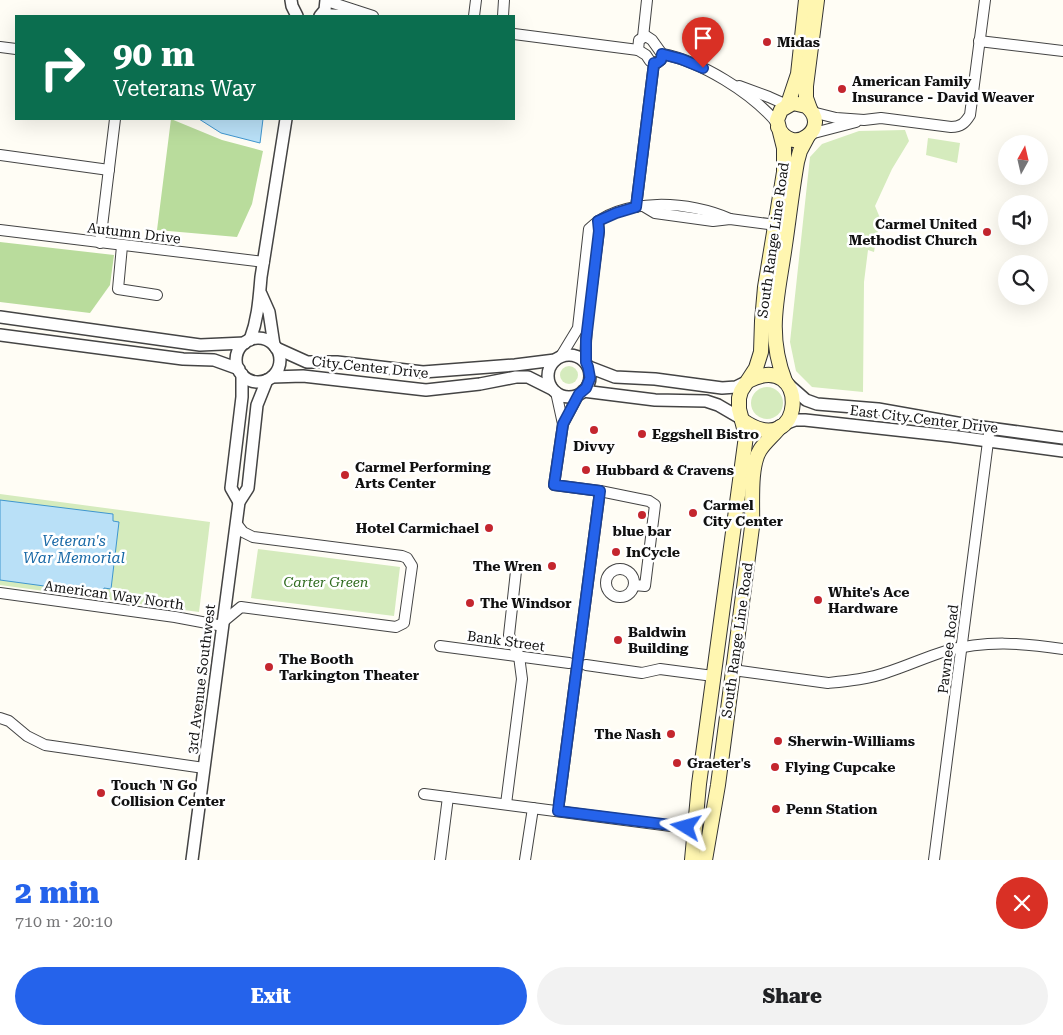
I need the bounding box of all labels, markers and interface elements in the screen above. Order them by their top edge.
pin [682,17,724,68]
icon: arrive [689,24,717,52]
text: 90 m [113,34,195,75]
place label: Midas [777,34,820,50]
icon: right [30,35,95,100]
marker: Midas [761,36,773,48]
place label: American Family Insurance - David Weaver [852,73,1035,105]
text: Veterans Way [113,76,256,101]
marker: American Family Insurance - David Weaver [836,83,848,95]
north arrow [998,135,1048,185]
map controls [998,135,1048,305]
street label: South Range Line Road [754,161,792,319]
button: sound [998,195,1048,245]
place label: Carmel United Methodist Church [849,216,978,248]
street label: Autumn Drive [86,219,182,247]
marker: Carmel United Methodist Church [981,226,993,238]
button: search [998,255,1048,305]
street label: City Center Drive [311,353,429,381]
street label: East City Center Drive [849,402,999,436]
marker: Divvy [588,424,600,436]
place label: Eggshell Bistro [652,426,759,442]
marker: Eggshell Bistro [636,428,648,440]
place label: Divvy [573,438,615,454]
place label: Carmel Performing Arts Center [355,459,491,491]
place label: Hubbard & Cravens [596,462,734,478]
marker: Hubbard & Cravens [580,464,592,476]
marker: Carmel Performing Arts Center [339,469,351,481]
place label: Carmel City Center [703,497,784,529]
marker: Carmel City Center [687,507,699,519]
marker: blue bar [636,509,648,521]
place label: Hotel Carmichael [356,520,479,536]
marker: Hotel Carmichael [483,522,495,534]
place label: blue bar [613,523,672,539]
water label: Veteran's War Memorial [23,532,126,567]
place label: InCycle [626,544,680,560]
marker: InCycle [610,546,622,558]
place label: The Wren [473,558,543,574]
marker: The Wren [546,560,558,572]
street label: South Range Line Road [718,561,756,719]
park label: Carter Green [284,574,369,590]
street label: American Way North [43,577,185,613]
place label: White's Ace Hardware [828,584,910,616]
marker: White's Ace Hardware [812,594,824,606]
place label: The Windsor [480,595,572,611]
marker: The Windsor [464,597,476,609]
street label: 3rd Avenue Southwest [184,603,218,755]
street label: Pawnee Road [935,603,961,695]
place label: Baldwin Building [628,624,689,656]
street label: Bank Street [466,628,546,654]
marker: Baldwin Building [612,634,624,646]
place label: The Booth Tarkington Theater [279,651,420,683]
marker: The Booth Tarkington Theater [263,661,275,673]
place label: The Nash [594,726,662,742]
marker: The Nash [665,728,677,740]
place label: Sherwin-Williams [788,733,915,749]
marker: Sherwin-Williams [772,735,784,747]
place label: Graeter's [687,755,751,771]
marker: Graeter's [671,757,683,769]
place label: Flying Cupcake [785,759,895,775]
marker: Flying Cupcake [769,761,781,773]
place label: Touch 'N Go Collision Center [111,777,226,809]
marker: Touch 'N Go Collision Center [95,787,107,799]
position arrow [659,800,711,852]
place label: Penn Station [786,801,878,817]
marker: Penn Station [770,803,782,815]
text: 2 min [15,875,99,910]
button: close [996,877,1048,929]
text: 710 m · 20:10 [15,912,113,931]
button: Exit [15,967,527,1025]
button: Share [537,967,1048,1025]

